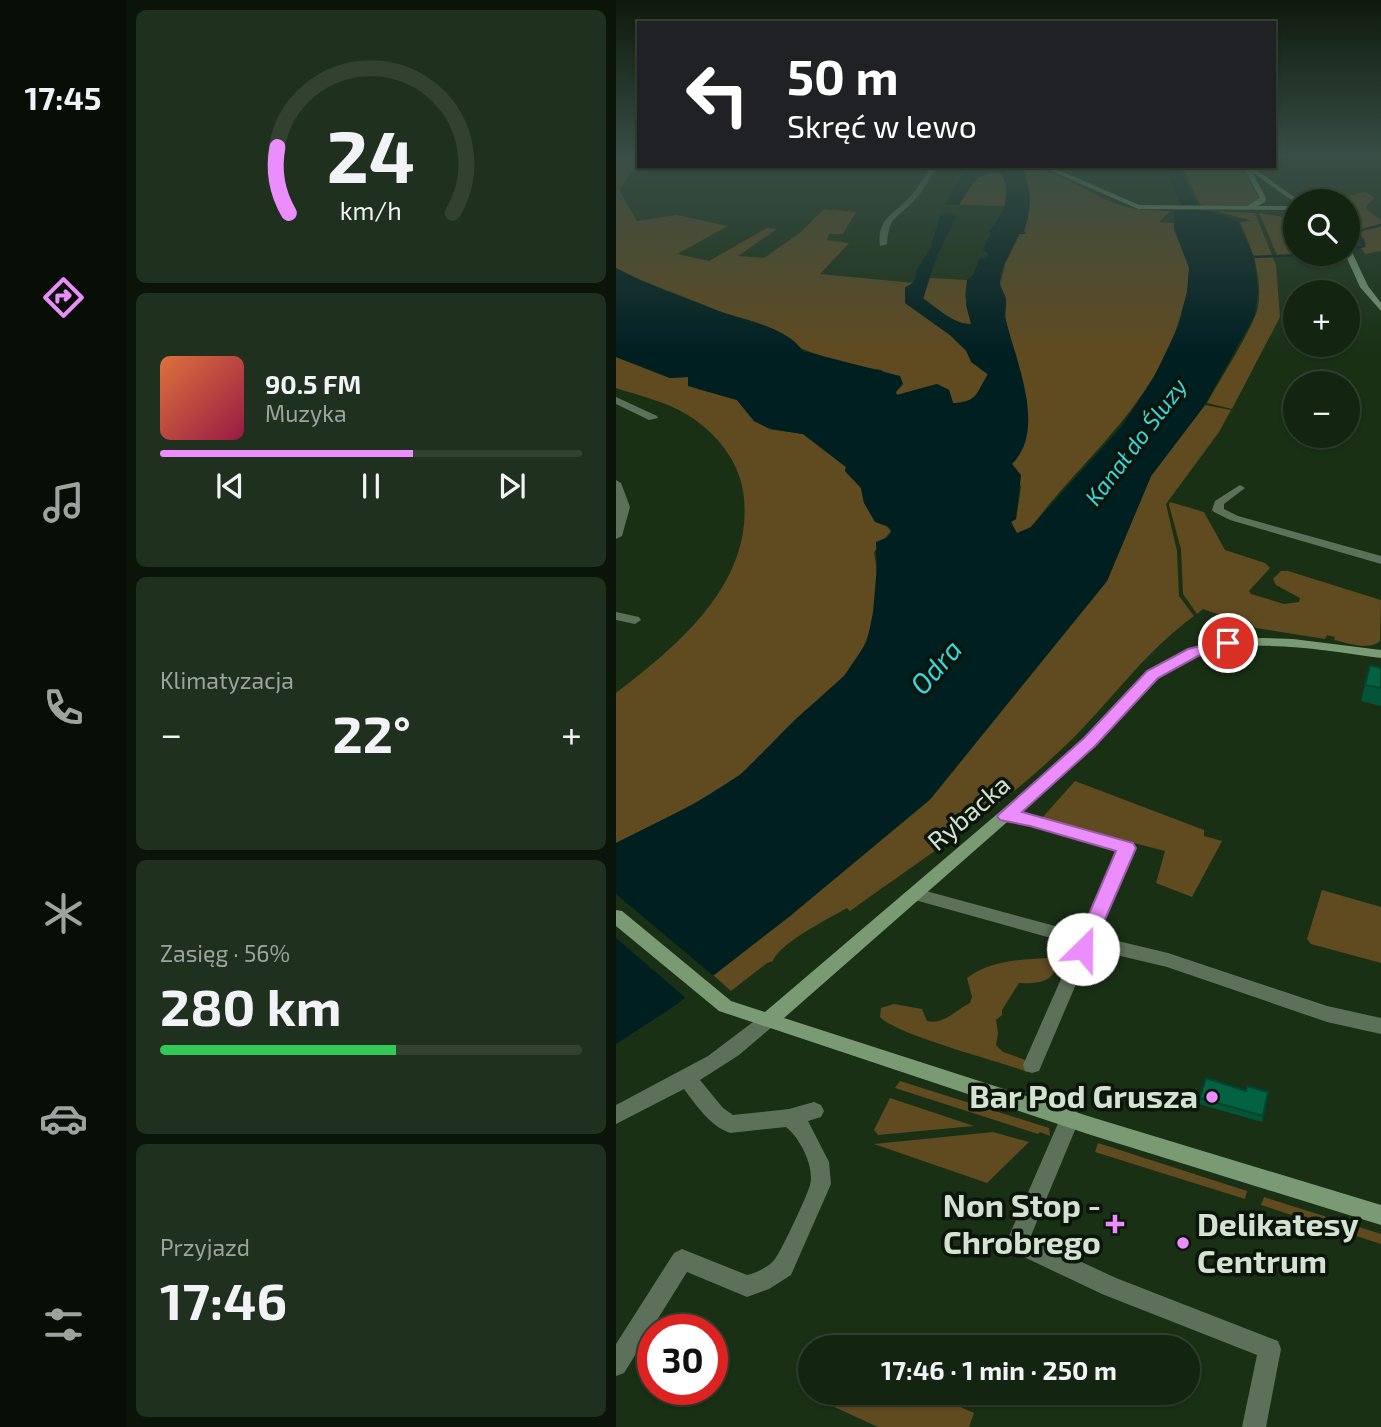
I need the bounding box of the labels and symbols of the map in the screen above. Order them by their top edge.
water label: Kanał do Śluzy [1078,372,1192,510]
pin [1198,613,1258,673]
water label: Odra [902,632,968,701]
street label: Rybacka [920,768,1016,856]
position arrow [1046,912,1120,986]
place label: Bar Pod Grusza [969,1076,1198,1114]
marker: Bar Pod Grusza [1204,1089,1220,1105]
place label: Non Stop - Chrobrego [943,1185,1101,1260]
place label: Delikatesy Centrum [1197,1204,1359,1279]
marker: Non Stop - Chrobrego [1107,1216,1123,1232]
marker: Delikatesy Centrum [1175,1235,1191,1251]
speed limit sign: 30 [637,1314,728,1405]

